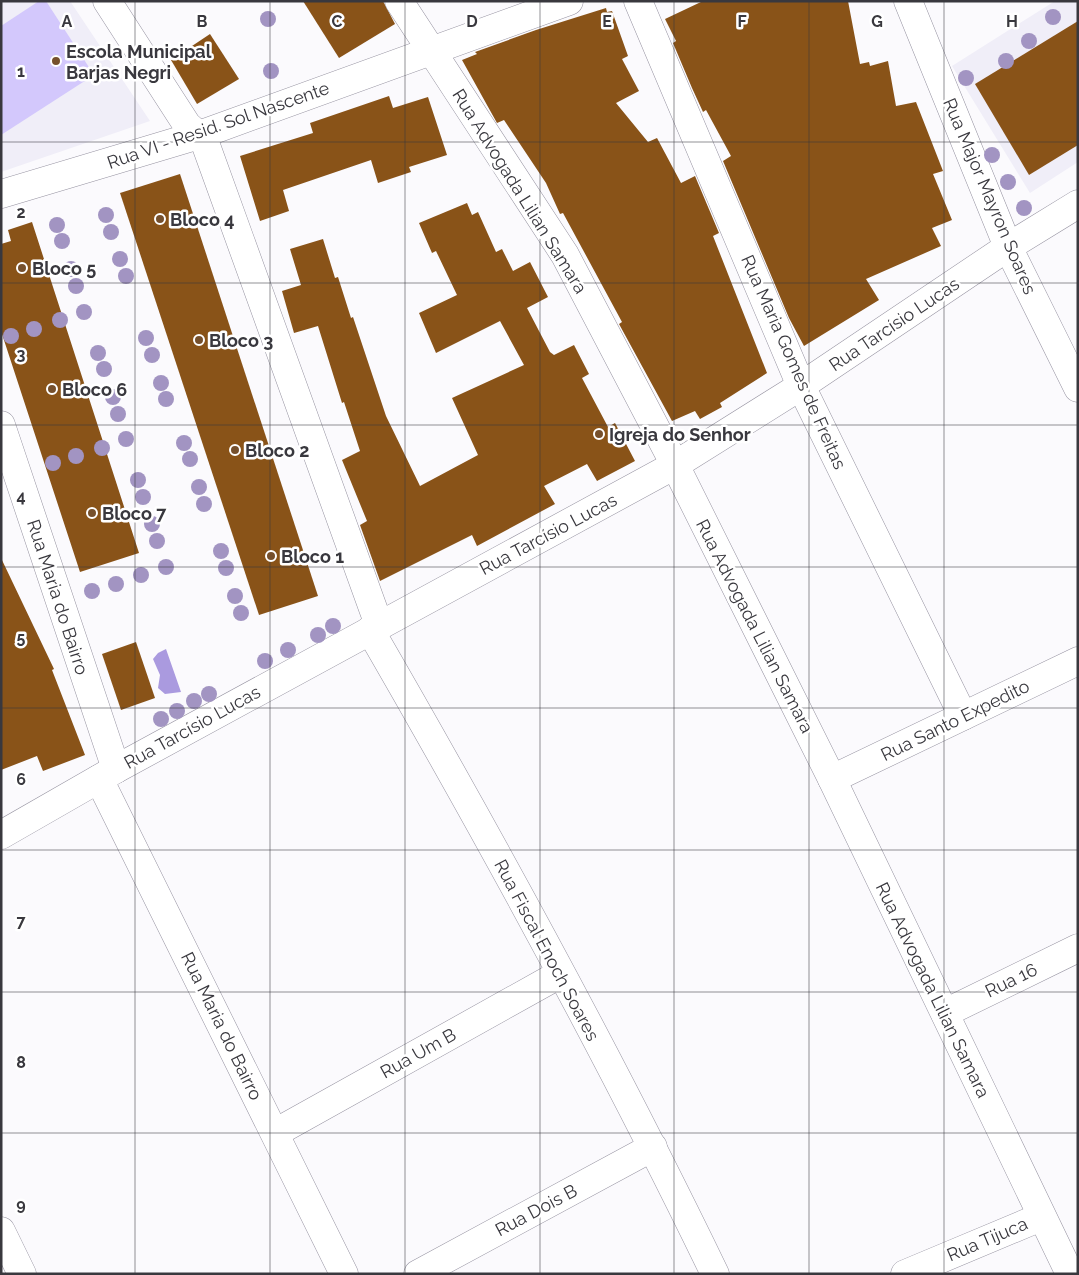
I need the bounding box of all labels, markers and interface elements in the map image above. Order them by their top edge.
text: A [62,12,73,31]
text: B [197,12,208,31]
text: C [332,12,343,31]
text: D [466,12,478,31]
text: E [602,12,612,31]
text: F [737,12,747,31]
text: G [871,12,883,31]
text: H [1006,12,1018,31]
place label: Escola Municipal Barjas Negri [66,41,212,83]
marker: Escola Municipal Barjas Negri [50,55,62,67]
text: 1 [17,62,25,81]
street label: Rua VI - Resid. Sol Nascente [104,77,332,173]
street label: Rua Advogada Lilian Samara [448,85,592,297]
street label: Rua Major Mayron Soares [939,95,1041,297]
text: 2 [16,203,26,222]
place label: Bloco 4 [170,209,234,230]
marker: Bloco 4 [154,213,166,225]
street label: Rua Maria Gomes de Freitas [737,252,851,473]
place label: Bloco 5 [32,258,96,279]
marker: Bloco 5 [16,262,28,274]
street label: Rua Tarcísio Lucas [825,273,963,375]
place label: Bloco 3 [209,330,273,351]
marker: Bloco 3 [193,334,205,346]
text: 3 [17,345,26,364]
place label: Bloco 6 [62,379,127,400]
marker: Bloco 6 [46,383,58,395]
place label: Igreja do Senhor [609,424,751,445]
marker: Igreja do Senhor [593,428,605,440]
place label: Bloco 2 [245,440,309,461]
marker: Bloco 2 [229,444,241,456]
text: 4 [16,487,26,506]
street label: Rua Tarcísio Lucas [476,489,620,579]
place label: Bloco 7 [102,503,167,524]
marker: Bloco 7 [86,507,98,519]
street label: Rua Advogada Lilian Samara [692,516,818,736]
street label: Rua Maria do Bairro [23,517,93,678]
place label: Bloco 1 [281,546,344,567]
marker: Bloco 1 [265,550,277,562]
text: 5 [17,628,26,647]
street label: Rua Santo Expedito [877,675,1033,765]
street label: Rua Tarcísio Lucas [120,681,264,773]
text: 6 [16,770,26,789]
street label: Rua Fiscal Enoch Soares [490,856,604,1045]
street label: Rua Advogada Lilian Samara [872,879,994,1101]
text: 7 [17,912,26,931]
street label: Rua Maria do Bairro [177,949,267,1104]
street label: Rua 16 [982,958,1041,1002]
street label: Rua Um B [376,1024,460,1082]
text: 8 [16,1053,26,1072]
street label: Rua Dois B [492,1180,580,1240]
text: 9 [16,1195,26,1214]
street label: Rua Tijuca [944,1213,1030,1265]

